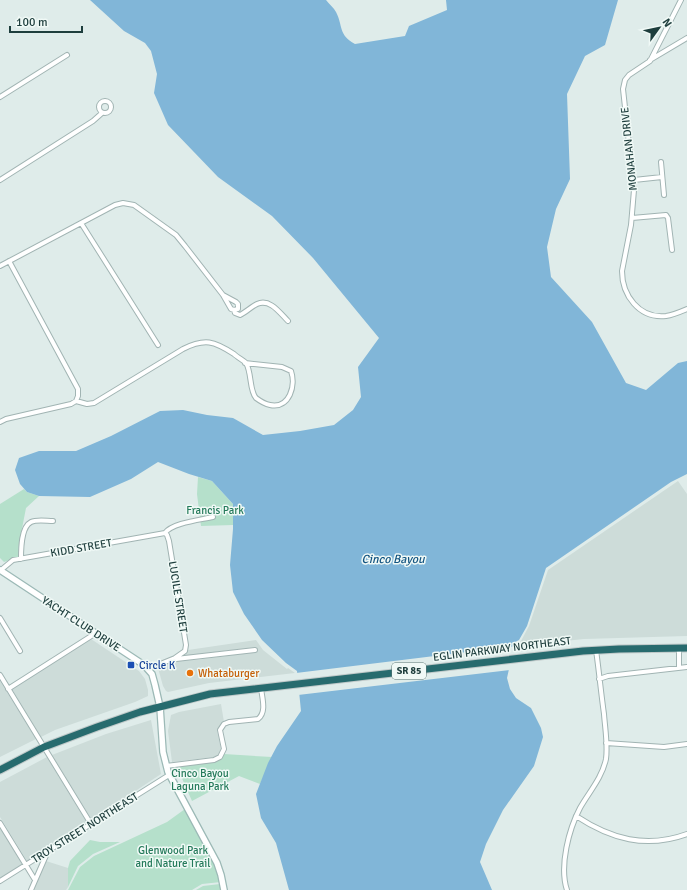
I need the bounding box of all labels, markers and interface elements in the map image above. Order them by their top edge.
scale bar [10,8,82,34]
north arrow [639,8,679,48]
text: 100 m [16,15,48,30]
text: N [659,16,675,30]
street label: MONAHAN DRIVE [618,107,640,191]
park label: Francis Park [186,504,244,517]
street label: KIDD STREET [49,536,113,560]
water label: Cinco Bayou [362,552,426,567]
street label: LUCILE STREET [166,560,190,634]
street label: YACHT CLUB DRIVE [39,594,123,654]
street label: EGLIN PARKWAY NORTHEAST [432,634,572,664]
place label: Circle K [139,659,176,672]
marker: Circle K [126,660,136,670]
road number: SR 85 [392,663,426,679]
place label: Whataburger [198,667,259,680]
marker: Whataburger [185,668,195,678]
park label: Cinco Bayou Laguna Park [171,767,230,793]
street label: TROY STREET NORTHEAST [29,790,141,866]
park label: Glenwood Park and Nature Trail [135,844,211,870]

